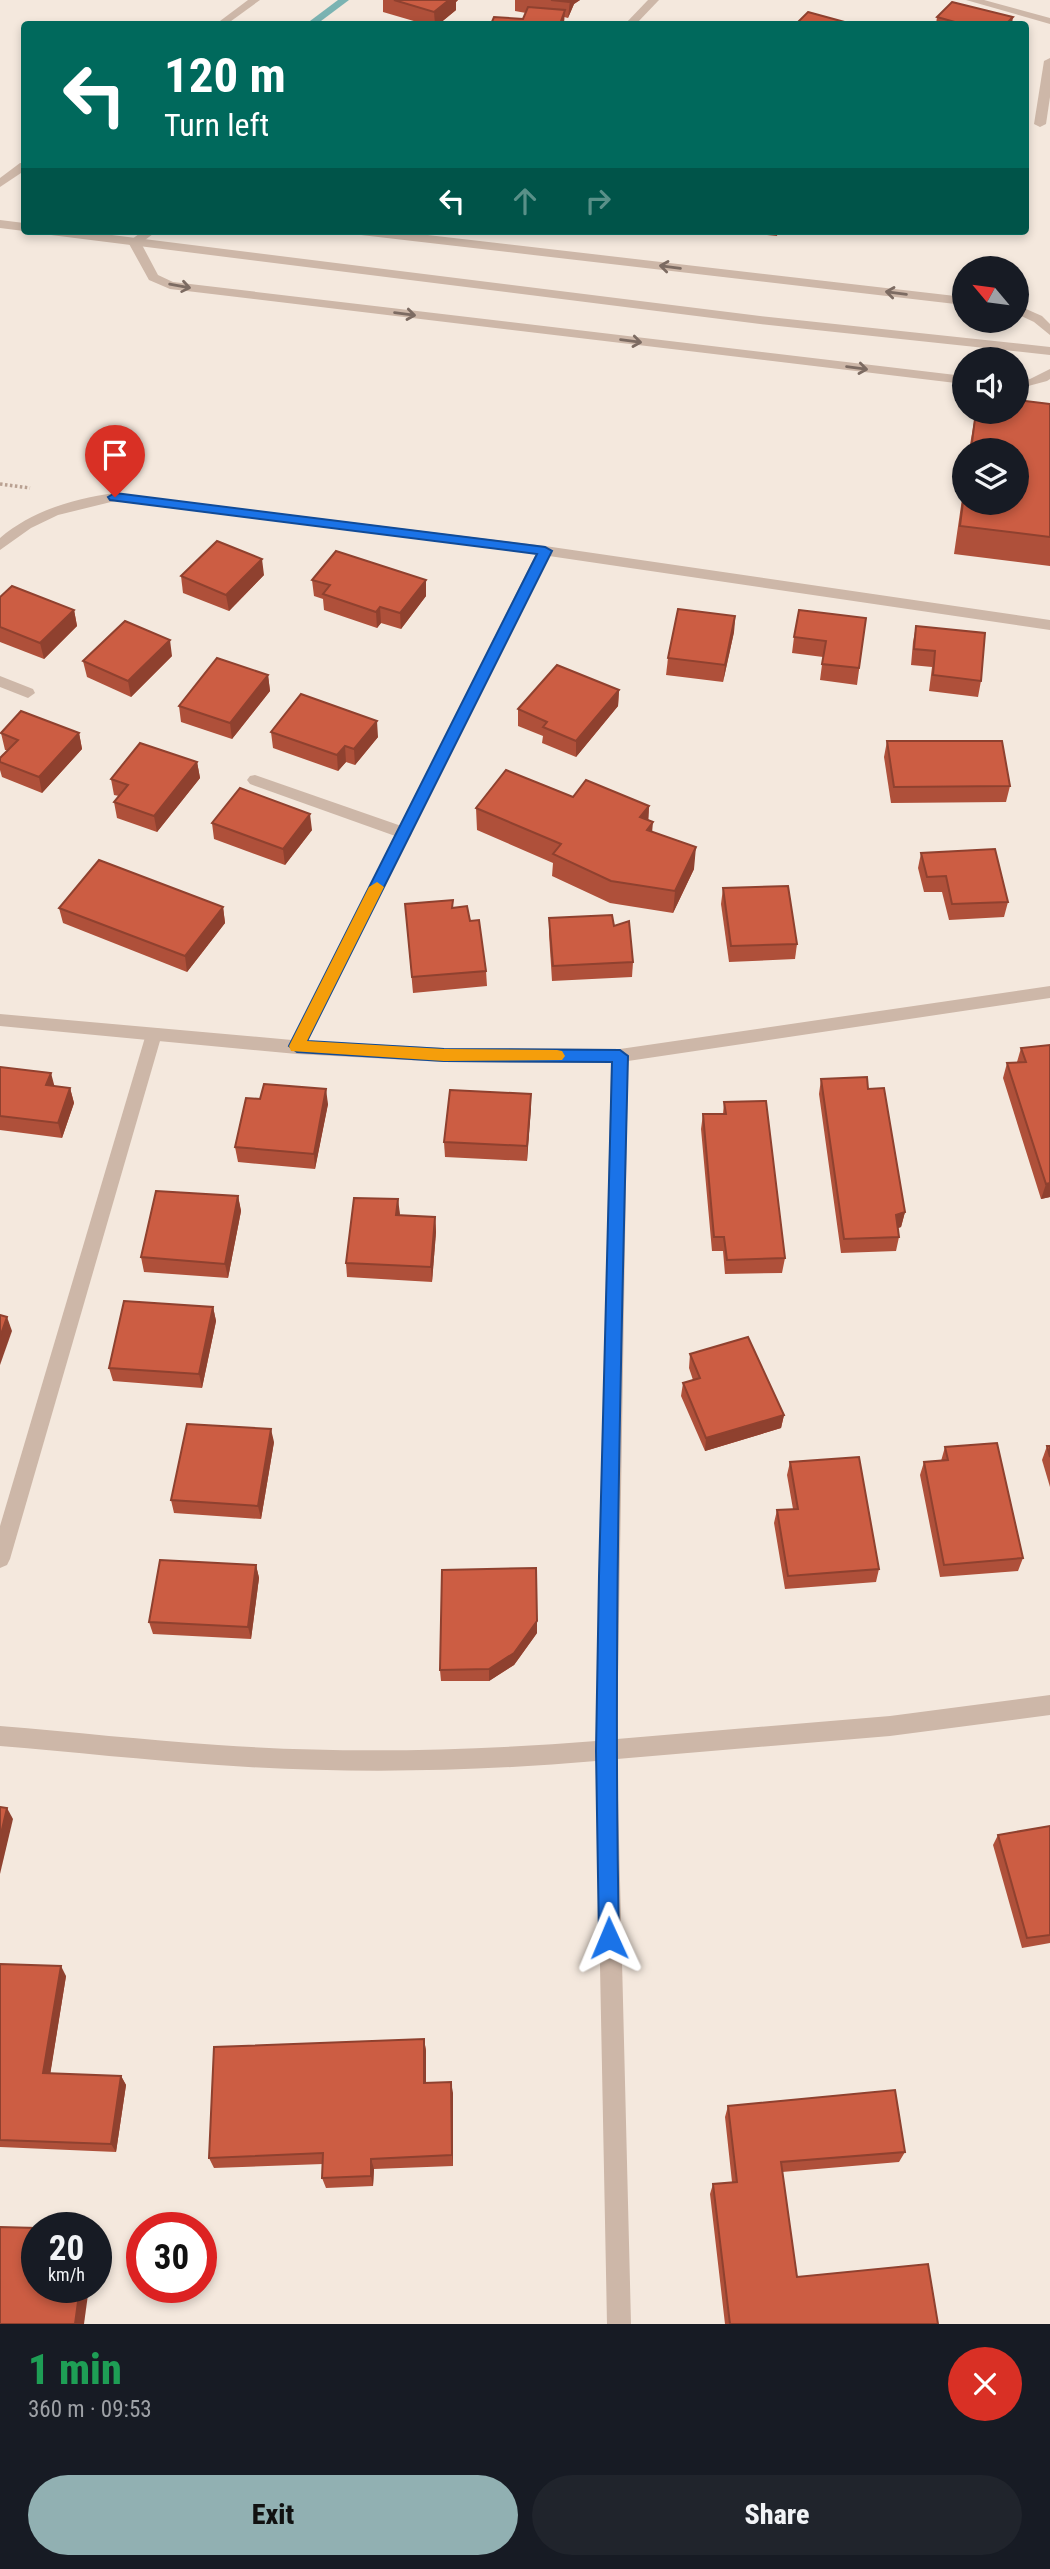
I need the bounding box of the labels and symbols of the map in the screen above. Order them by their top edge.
north arrow [952,256,1029,332]
one-way arrow [660,260,682,273]
one-way arrow [168,280,191,293]
one-way arrow [886,286,908,299]
one-way arrow [393,307,416,320]
one-way arrow [619,334,642,347]
one-way arrow [845,361,868,374]
pin [85,425,145,497]
position arrow [572,1901,646,1975]
speed limit sign: 30 [126,2212,217,2303]

